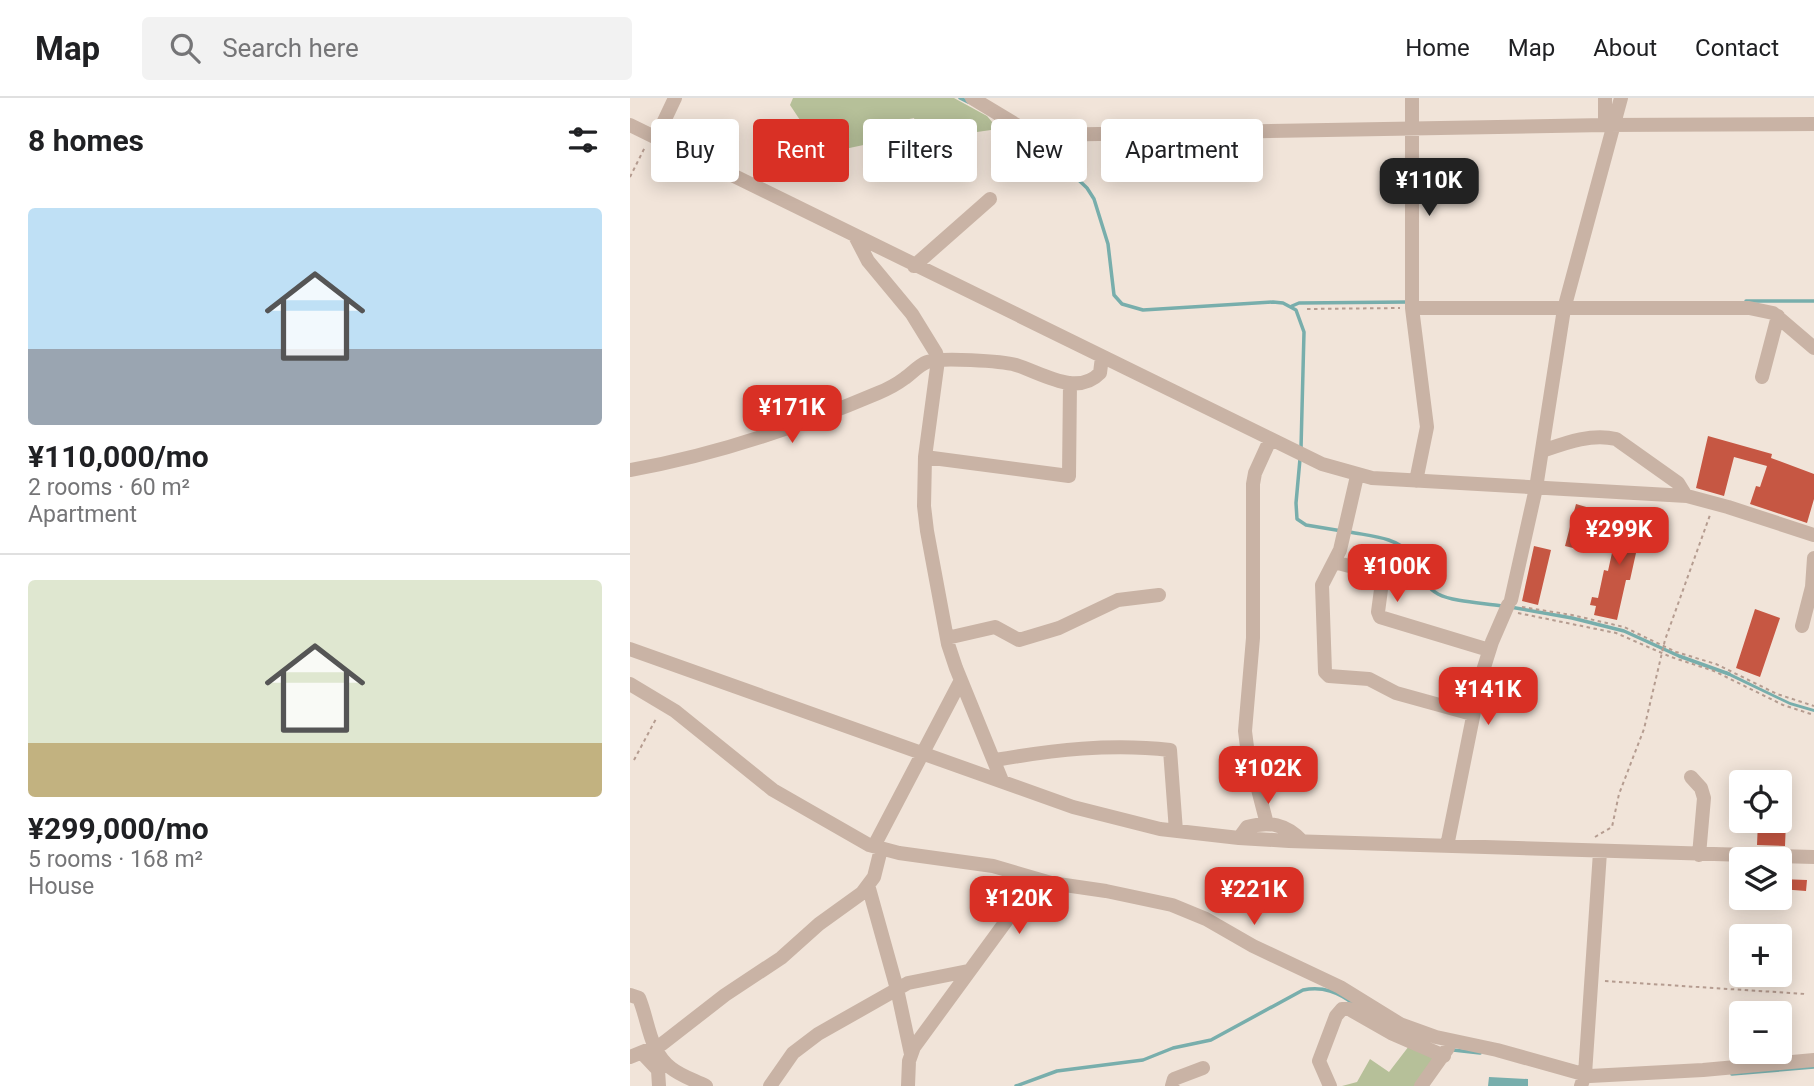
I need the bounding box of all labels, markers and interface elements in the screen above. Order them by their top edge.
search box [142,17,632,80]
text: Map [35,29,100,68]
icon: search [166,29,204,67]
text: Search here [222,33,359,63]
text: Home [1405,34,1470,62]
text: Map [1508,34,1555,62]
text: About [1593,34,1657,62]
text: Contact [1695,34,1779,62]
chip: Buy [651,119,739,182]
chip: Rent [753,119,849,182]
chip: Filters [863,119,977,182]
chip: New [991,119,1087,182]
chip: Apartment [1101,119,1263,182]
icon: filters [564,121,602,159]
text: 8 homes [28,123,144,158]
pin: ¥110K [1380,158,1478,218]
text: ¥110K [1396,167,1462,194]
icon: home [252,253,378,379]
pin: ¥171K [743,386,841,445]
text: ¥171K [759,394,825,421]
text: ¥110,000/mo [28,439,209,474]
text: 2 rooms · 60 m² [28,474,190,501]
text: Apartment [28,501,137,528]
pin: ¥299K [1570,508,1668,567]
text: ¥299K [1586,516,1652,543]
pin: ¥100K [1348,545,1446,604]
text: ¥100K [1364,553,1430,580]
icon: home [252,625,378,751]
pin: ¥141K [1439,668,1537,727]
text: ¥141K [1455,676,1521,703]
pin: ¥102K [1219,746,1317,806]
text: ¥102K [1235,755,1301,782]
map controls [1729,770,1792,1064]
button: locate [1729,770,1792,833]
text: ¥299,000/mo [28,811,209,846]
text: 5 rooms · 168 m² [28,846,203,873]
button: layers [1729,847,1792,910]
pin: ¥221K [1205,868,1303,927]
text: House [28,873,94,900]
pin: ¥120K [970,876,1068,936]
text: ¥221K [1221,876,1287,903]
text: ¥120K [986,885,1052,912]
button: + [1729,924,1792,987]
button: − [1729,1001,1792,1064]

